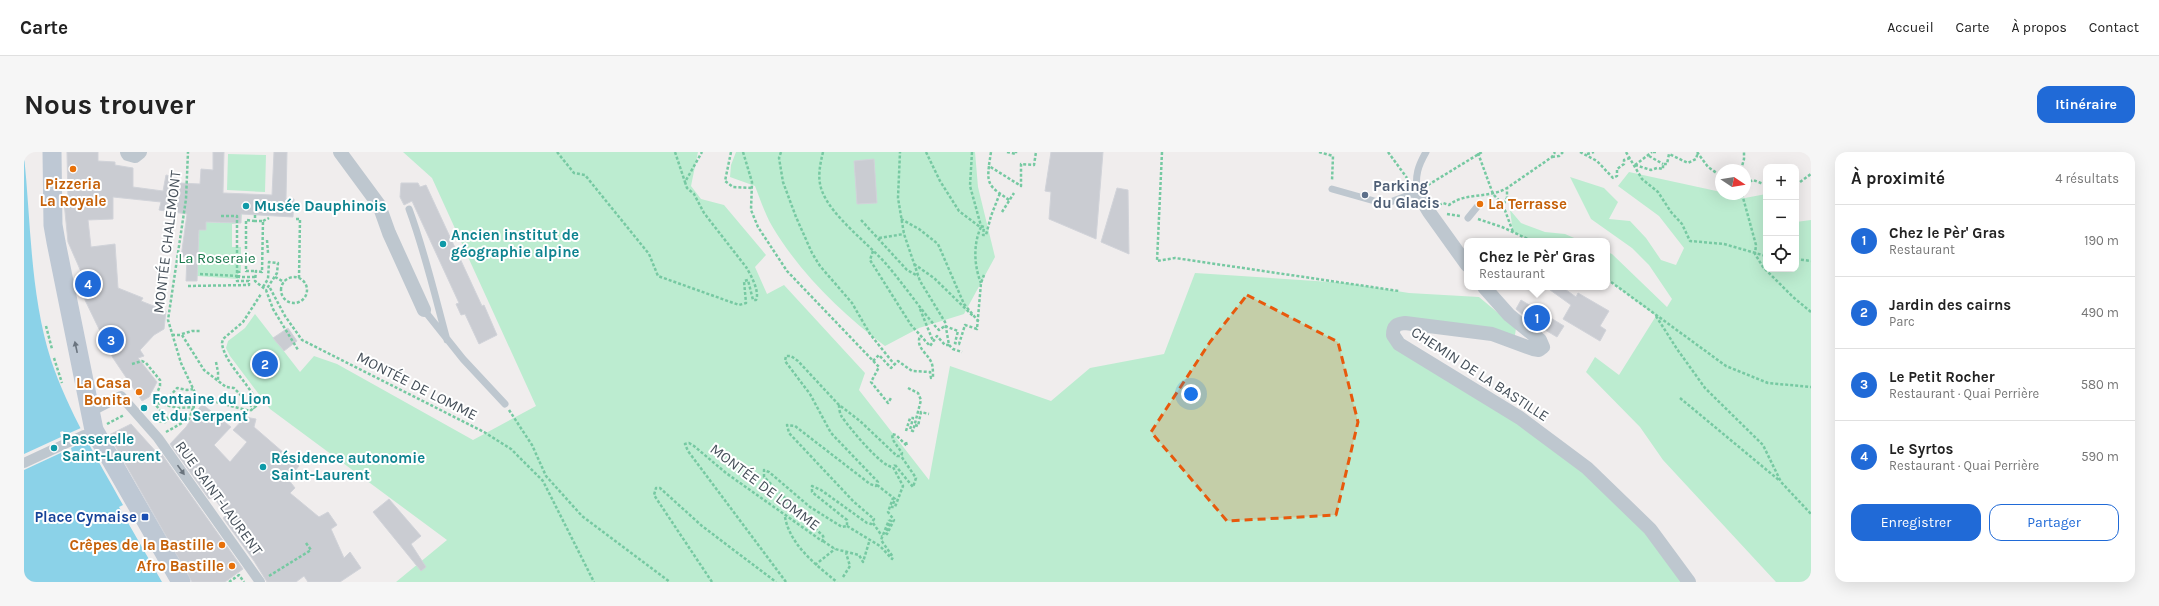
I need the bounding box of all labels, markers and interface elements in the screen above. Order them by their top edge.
text: Carte [20,17,68,39]
text: Accueil [1887,19,1934,36]
text: Carte [1956,19,1989,36]
text: À propos [2011,19,2067,36]
text: Contact [2089,19,2139,36]
button: Itinéraire [2037,86,2135,123]
text: Nous trouver [24,88,195,121]
marker: Pizzeria La Royale [68,164,78,174]
north arrow [1715,164,1751,200]
map controls [1763,164,1799,272]
button: + [1763,164,1799,200]
text: À proximité [1851,168,1945,188]
street label: MONTÉE CHALEMONT [149,169,185,315]
text: 4 résultats [2055,171,2119,186]
place label: Pizzeria La Royale [40,175,107,210]
place label: Parking du Glacis [1373,177,1440,212]
marker: Parking du Glacis [1360,190,1370,200]
place label: La Terrasse [1488,195,1567,213]
place label: Musée Dauphinois [254,197,387,215]
marker: La Terrasse [1475,199,1485,209]
button: − [1763,200,1799,236]
marker: Musée Dauphinois [241,201,251,211]
text: Chez le Pèr' Gras [1889,224,2005,242]
place label: Ancien institut de géographie alpine [451,226,579,261]
text: 1 [1862,233,1866,248]
text: 190 m [2084,233,2119,248]
button: locate [1763,236,1799,272]
popup [1464,238,1610,290]
marker: Ancien institut de géographie alpine [438,239,448,249]
text: Restaurant [1889,242,1955,257]
text: Chez le Pèr' Gras [1479,248,1595,266]
park label: La Roseraie [178,249,256,267]
text: Restaurant [1479,266,1545,281]
pin: 4 [75,269,101,299]
text: Jardin des cairns [1889,296,2011,314]
pin: 1 [1524,303,1550,333]
text: 2 [1860,305,1868,320]
text: 490 m [2081,305,2119,320]
text: Parc [1889,314,1915,329]
street label: CHEMIN DE LA BASTILLE [1408,323,1552,425]
pin: 3 [98,325,124,355]
one-way arrow [73,341,79,353]
street label: MONTÉE DE LOMME [354,348,480,424]
pin: 2 [252,349,278,379]
text: Le Petit Rocher [1889,368,1995,386]
place label: La Casa Bonita [76,374,131,409]
text: 3 [1860,377,1868,392]
text: 580 m [2081,377,2119,392]
your location [1181,384,1201,404]
text: Restaurant · Quai Perrière [1889,386,2039,401]
marker: La Casa Bonita [134,387,144,397]
place label: Fontaine du Lion et du Serpent [152,390,271,425]
marker: Fontaine du Lion et du Serpent [139,403,149,413]
place label: Passerelle Saint-Laurent [62,430,161,465]
street label: RUE SAINT-LAURENT [172,437,267,559]
street label: MONTÉE DE LOMME [706,440,824,534]
text: Le Syrtos [1889,440,1953,458]
marker: Passerelle Saint-Laurent [49,443,59,453]
place label: Résidence autonomie Saint-Laurent [271,449,425,484]
text: 4 [1860,449,1868,464]
text: 590 m [2081,449,2119,464]
text: Restaurant · Quai Perrière [1889,458,2039,473]
marker: Résidence autonomie Saint-Laurent [258,462,268,472]
one-way arrow [177,465,185,475]
button: Enregistrer [1851,504,1981,541]
button: Partager [1989,504,2119,541]
place label: Place Cymaise [34,508,137,526]
marker: Place Cymaise [140,512,150,522]
place label: Crêpes de la Bastille [69,536,214,554]
marker: Crêpes de la Bastille [217,540,227,550]
place label: Afro Bastille [137,557,224,575]
marker: Afro Bastille [227,561,237,571]

